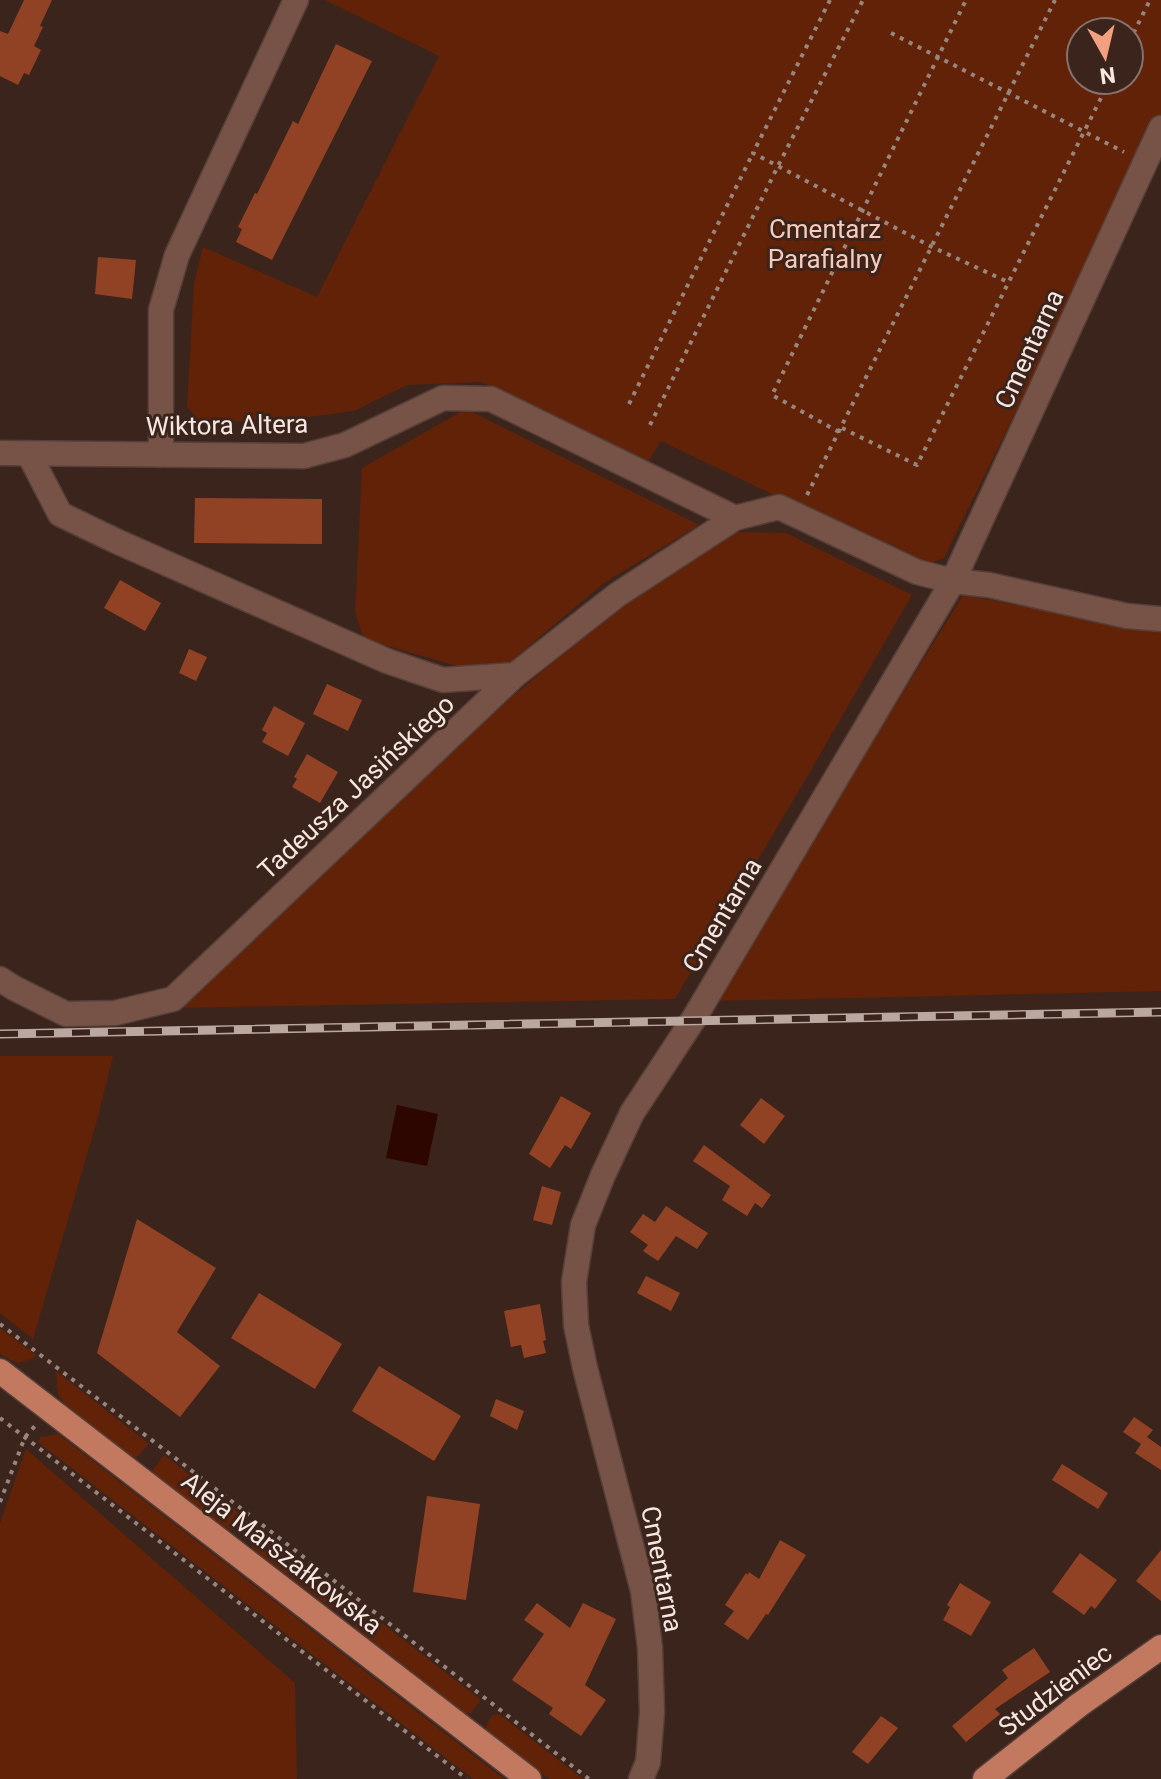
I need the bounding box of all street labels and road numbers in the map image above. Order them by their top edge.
street label: Cmentarna [988,285,1070,413]
street label: Wiktora Altera [145,409,309,441]
street label: Tadeusza Jasińskiego [252,689,460,885]
street label: Cmentarna [676,852,768,978]
street label: Aleja Marszałkowska [176,1466,388,1640]
street label: Cmentarna [635,1503,689,1635]
street label: Studzieniec [992,1638,1118,1742]

